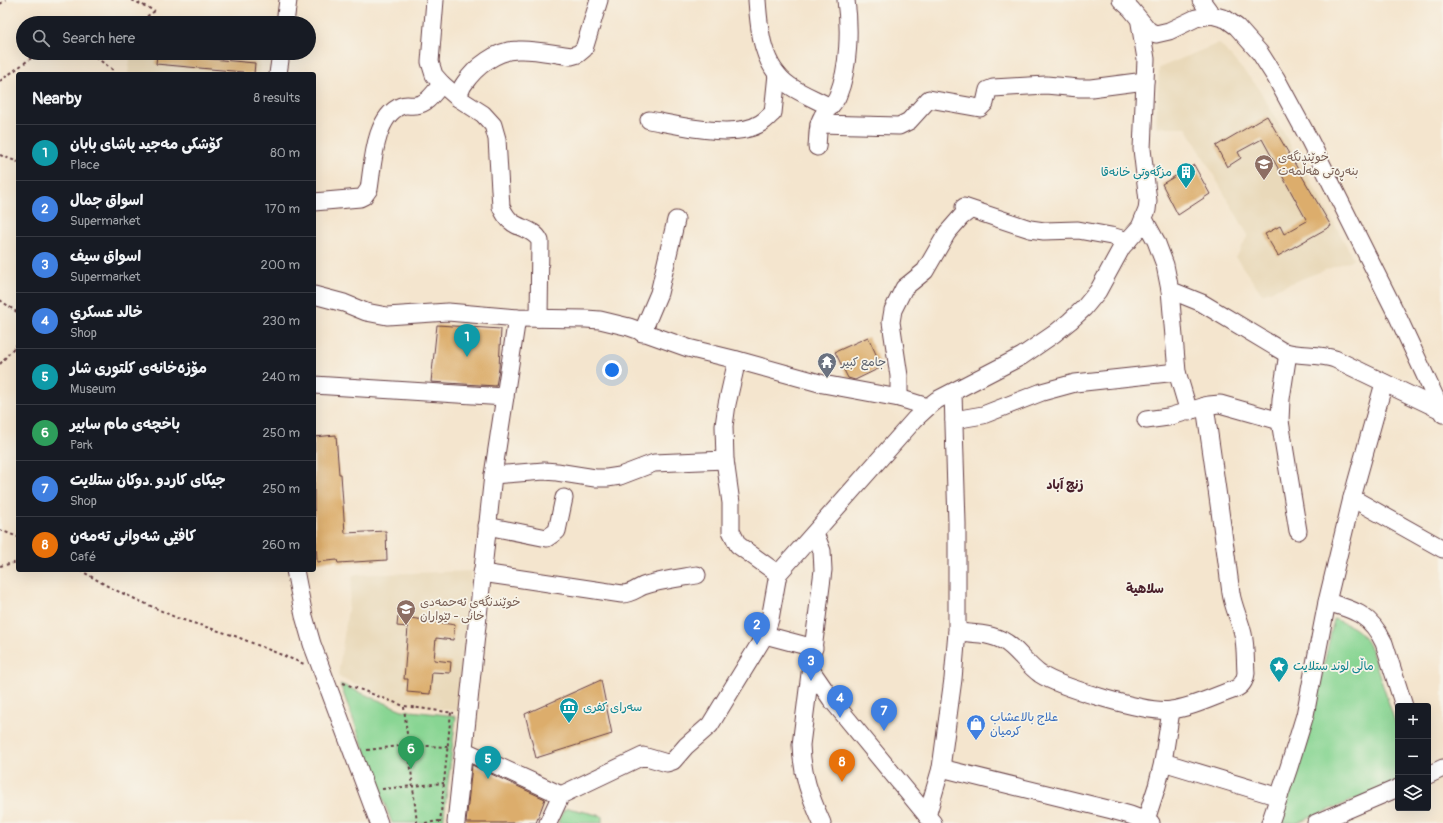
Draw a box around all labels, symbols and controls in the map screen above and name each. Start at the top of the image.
search box [16,16,316,60]
icon: search [30,27,52,49]
text: Search here [62,29,135,48]
text: Nearby [32,88,81,109]
text: 8 results [254,90,300,106]
text: کۆشکی مەجید پاشای بابان [70,135,223,154]
text: 1 [42,145,48,161]
text: 80 m [270,145,300,161]
place label: خوێندنگەی بنەڕەتی هەڵمەت [1278,150,1358,181]
school or university icon: خوێندنگەی بنەڕەتی هەڵمەت [1253,153,1275,181]
text: Place [70,157,99,173]
building icon: مزگەوتی خانەقا [1175,161,1197,189]
place label: مزگەوتی خانەقا [1101,165,1172,180]
text: اسواق جمال [70,191,143,210]
text: 2 [41,201,49,217]
text: 170 m [265,201,300,217]
text: Supermarket [70,213,141,229]
text: اسواق سيف [70,247,141,266]
text: 3 [41,257,49,273]
text: 200 m [261,257,300,273]
text: Supermarket [70,269,141,285]
text: خالد عسکري [70,303,143,322]
text: 4 [41,313,49,329]
text: 230 m [263,313,300,329]
pin: 1 [454,324,480,357]
text: Shop [70,325,97,341]
temple icon: جامع كبير [816,351,838,379]
place label: جامع كبير [840,355,886,371]
text: مۆزەخانەی کلتوری شار [70,359,207,378]
your location [602,360,622,380]
text: 5 [41,369,49,385]
text: 240 m [262,369,300,385]
text: Museum [70,381,116,397]
text: باخچەی مام سابیر [70,415,180,434]
text: 6 [41,425,49,441]
text: 250 m [262,425,300,441]
text: Park [70,437,93,453]
text: جیکای کاردو .دوکان ستلایت [70,471,226,490]
district label: زنج آباد [1047,477,1083,493]
text: 7 [42,481,48,497]
text: 250 m [262,481,300,497]
text: Shop [70,493,97,509]
text: کافێی شەوانی تەمەن [70,527,196,546]
text: 8 [42,537,48,553]
text: 260 m [262,537,300,553]
text: Café [70,549,96,565]
district label: سلاهية [1126,581,1164,597]
place label: خوێندنگەی ئەحمەدی خانی - ئێواران [420,595,520,624]
school or university icon: خوێندنگەی ئەحمەدی خانی - ئێواران [395,598,417,626]
pin: 2 [744,612,770,645]
pin: 3 [798,648,824,681]
place icon: ماڵی لوند ستلایت [1268,655,1290,683]
place label: ماڵی لوند ستلایت [1293,657,1374,674]
pin: 4 [827,685,853,718]
museum icon: سەرای کفری [558,696,580,724]
pin: 7 [871,698,897,731]
place label: سەرای کفری [583,700,642,715]
map controls [1395,703,1431,811]
button: + [1395,703,1431,739]
place label: علاج بالاعشاب كرميان [990,710,1058,739]
shop icon: علاج بالاعشاب كرميان [965,713,987,741]
pin: 6 [398,736,424,769]
button: − [1395,739,1431,775]
pin: 5 [475,746,501,779]
pin: 8 [829,749,855,782]
button: layers [1395,775,1431,811]

